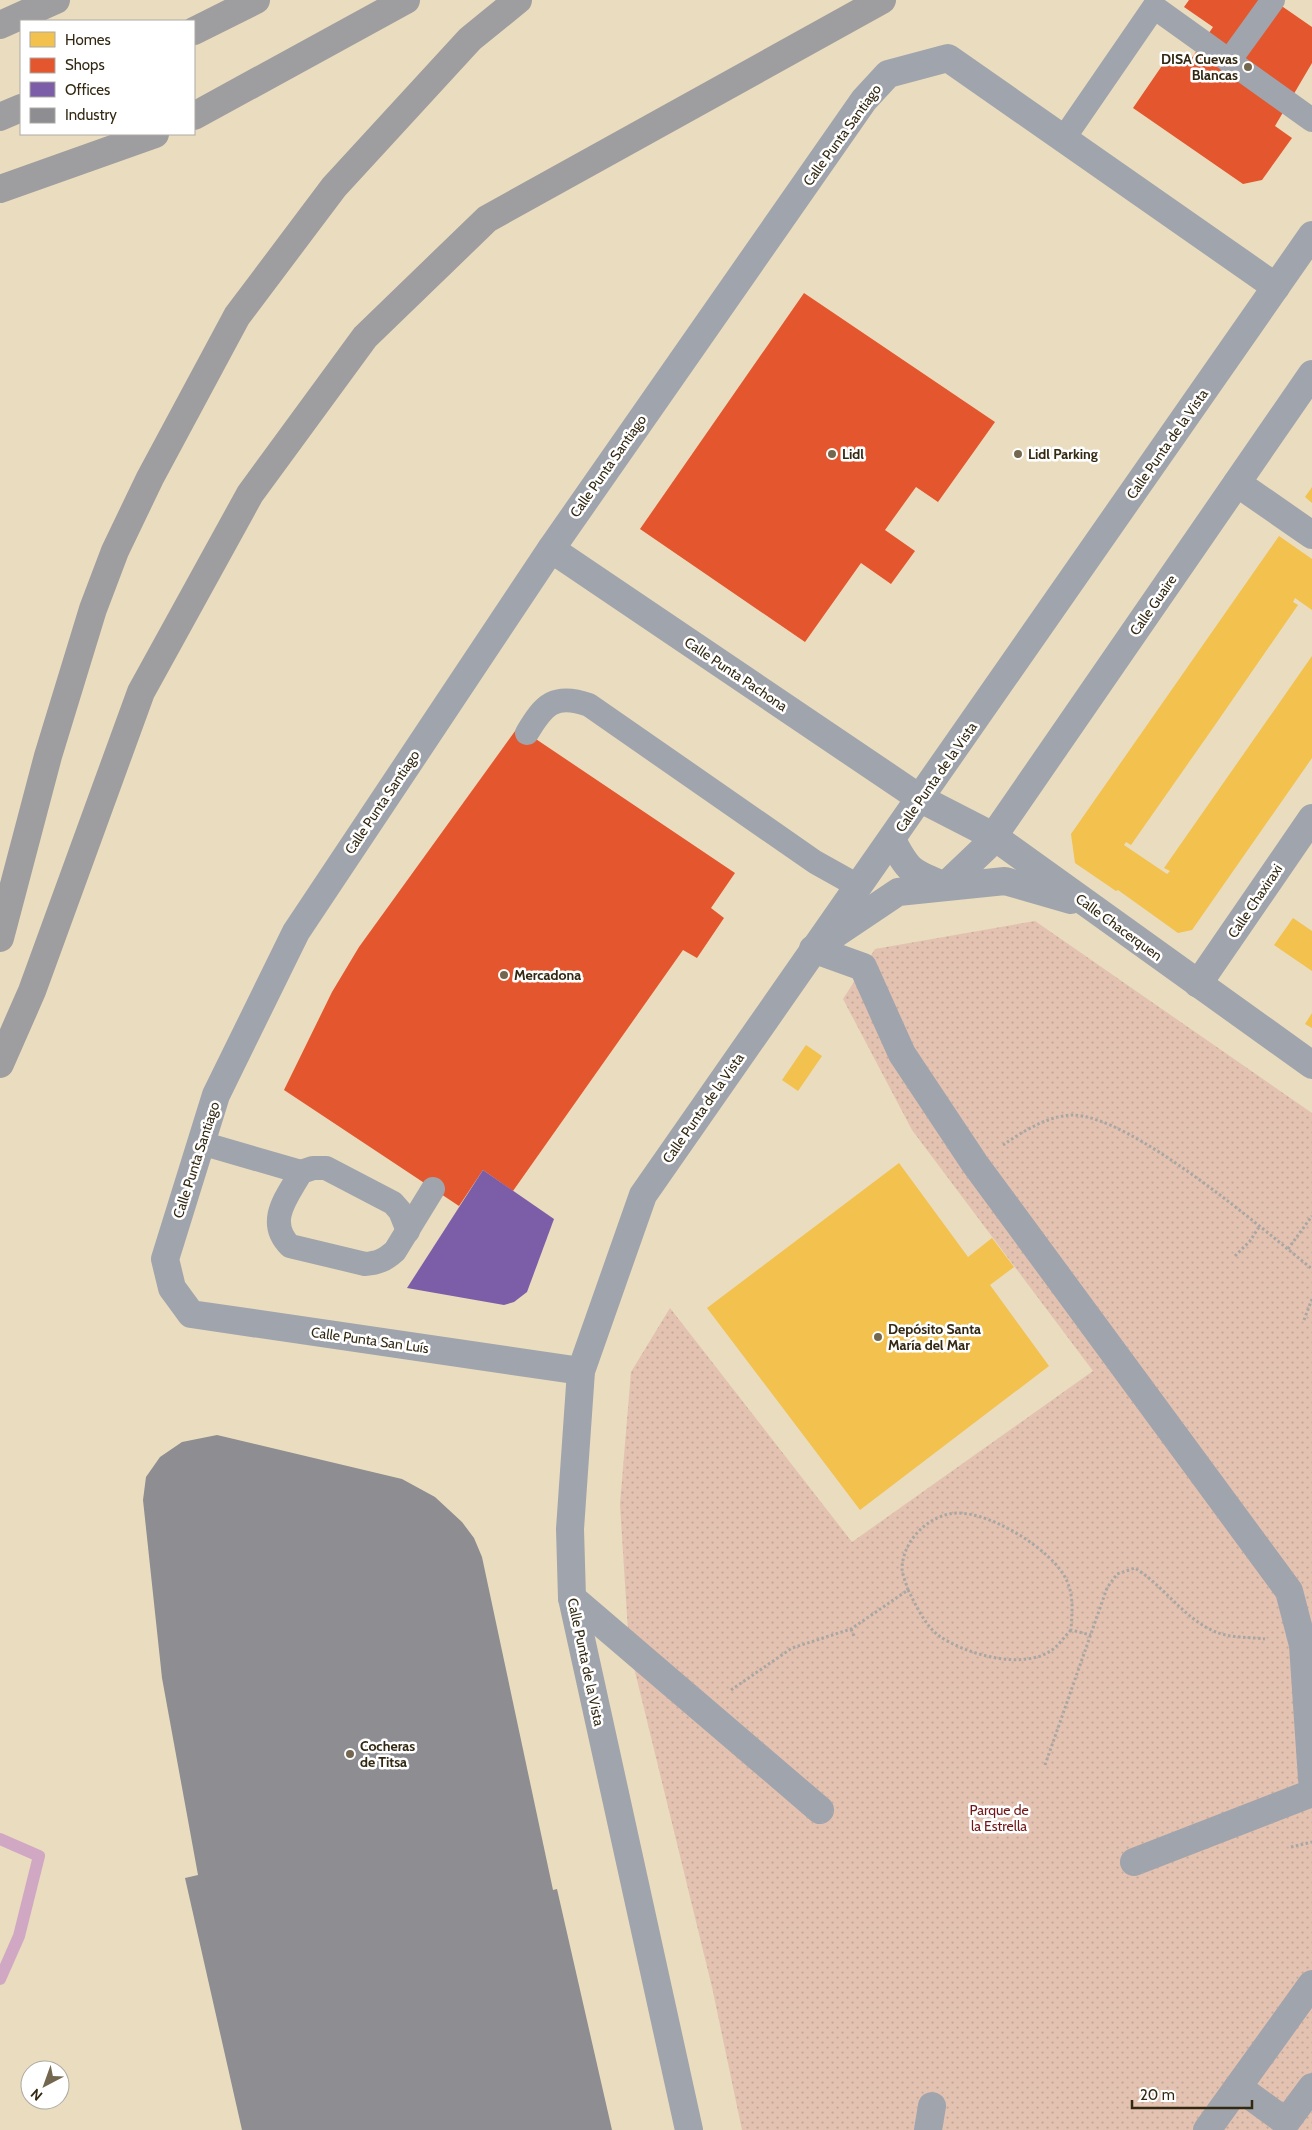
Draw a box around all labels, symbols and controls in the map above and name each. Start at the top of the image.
legend [20,20,195,135]
text: Homes [65,31,111,49]
place label: DISA Cuevas Blancas [1161,50,1238,84]
text: Shops [65,56,105,74]
marker: DISA Cuevas Blancas [1242,61,1254,73]
street label: Calle Punta Santiago [799,80,885,189]
text: Offices [65,81,110,99]
text: Industry [65,106,117,124]
street label: Calle Punta de la Vista [1122,385,1212,503]
street label: Calle Punta Santiago [566,411,650,521]
place label: Lidl [842,445,864,463]
place label: Lidl Parking [1028,445,1098,463]
marker: Lidl [826,448,838,460]
marker: Lidl Parking [1012,448,1024,460]
street label: Calle Guaire [1126,571,1180,639]
street label: Calle Punta Pachona [681,633,791,715]
street label: Calle Punta de la Vista [891,718,981,836]
street label: Calle Punta Santiago [341,746,424,857]
street label: Calle Chaxiraxi [1224,861,1286,941]
street label: Calle Chacerquen [1072,889,1166,965]
place label: Mercadona [514,966,581,984]
marker: Mercadona [498,969,510,981]
street label: Calle Punta de la Vista [658,1049,748,1167]
street label: Calle Punta Santiago [169,1099,223,1221]
place label: Depósito Santa María del Mar [888,1320,981,1354]
street label: Calle Punta San Luís [310,1323,430,1357]
marker: Depósito Santa María del Mar [872,1331,884,1343]
street label: Calle Punta de la Vista [564,1596,608,1728]
place label: Cocheras de Titsa [360,1737,415,1771]
marker: Cocheras de Titsa [344,1748,356,1760]
park label: Parque de la Estrella [969,1801,1029,1835]
north arrow [20,2060,70,2110]
scale bar [1132,2078,1252,2110]
text: N [27,2085,46,2105]
text: 20 m [1140,2086,1175,2104]

